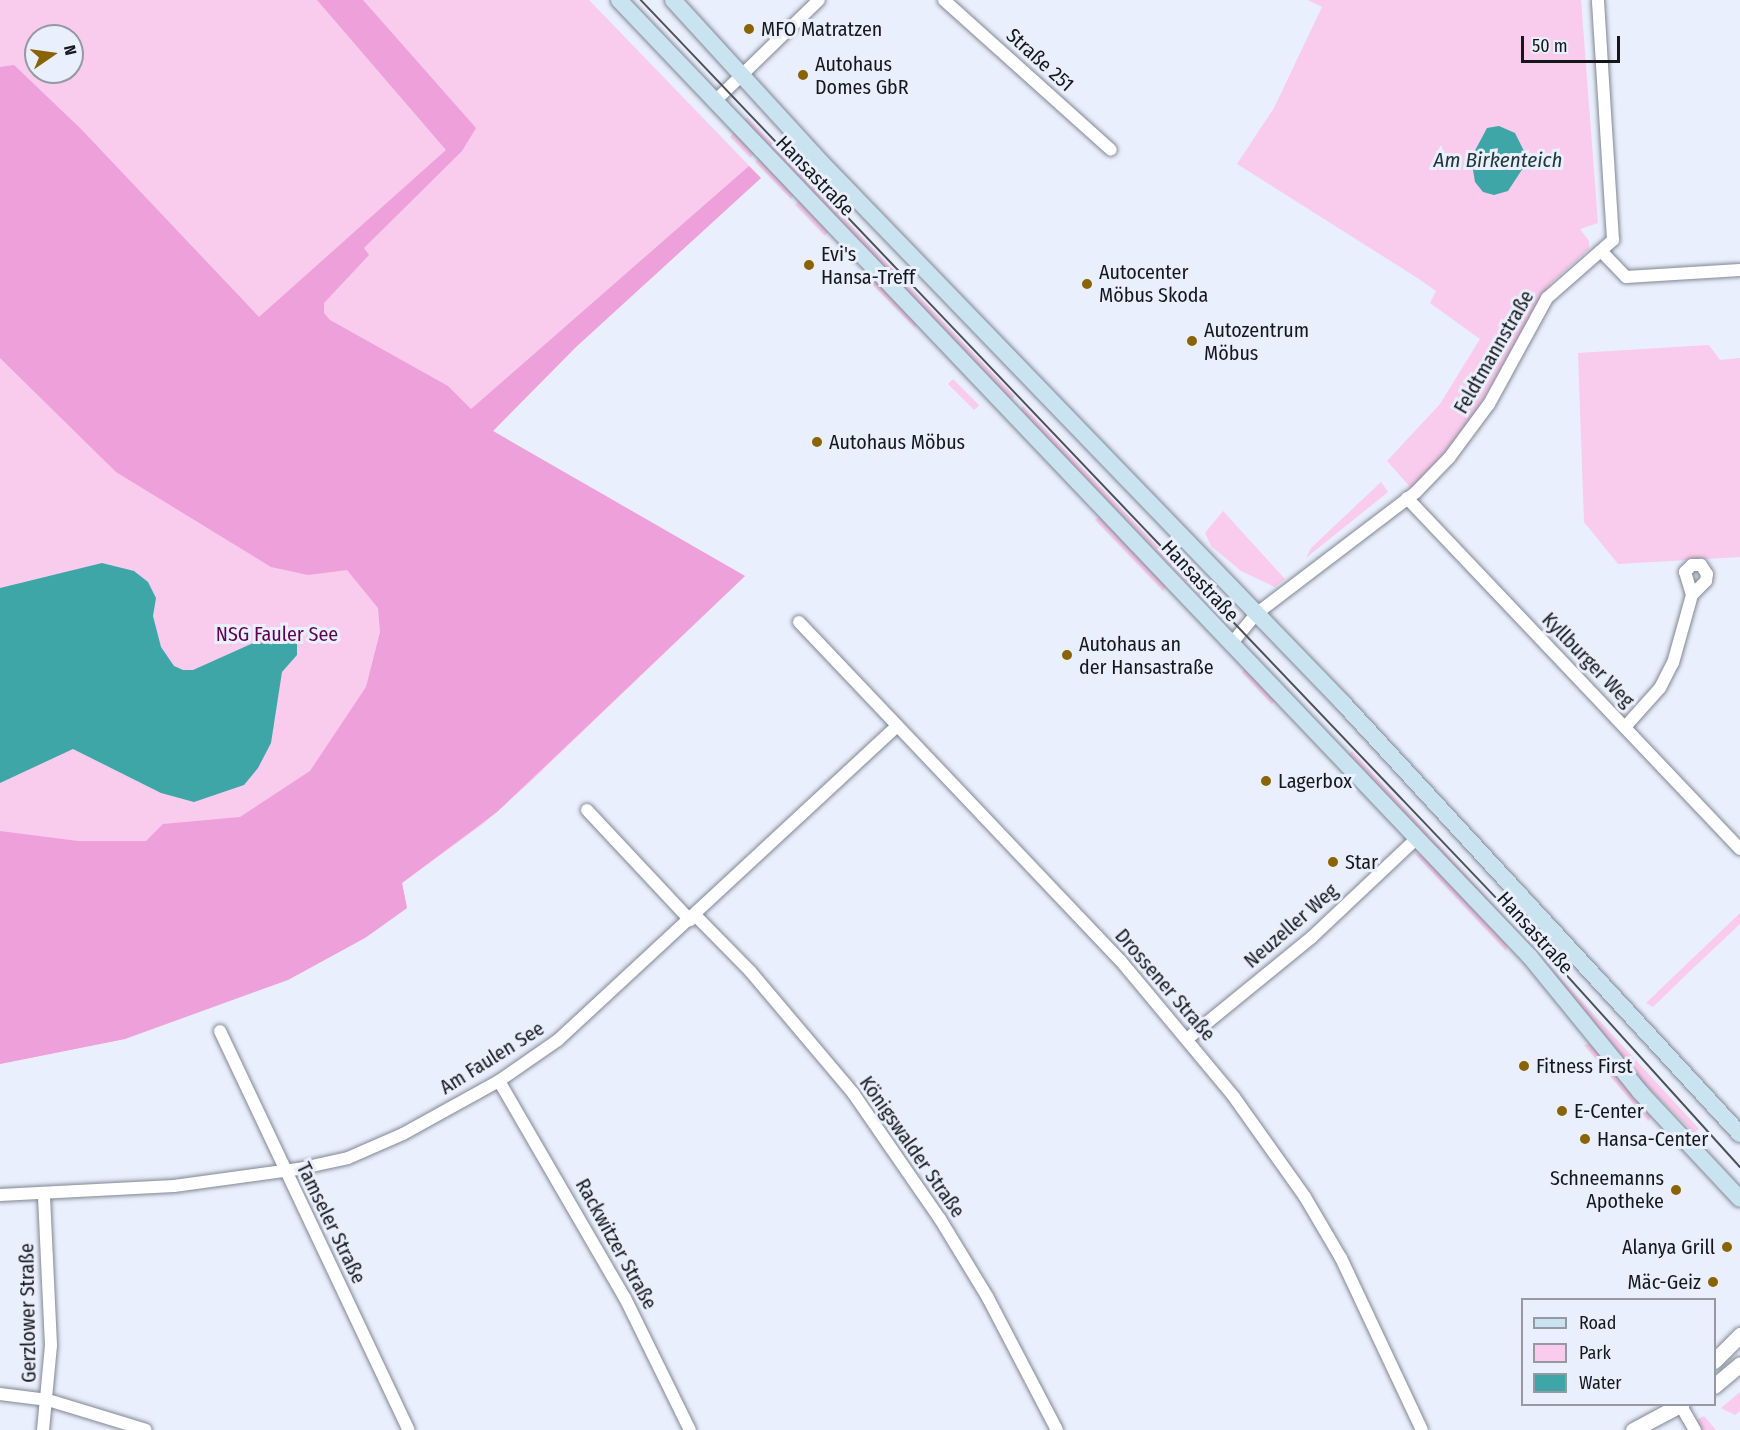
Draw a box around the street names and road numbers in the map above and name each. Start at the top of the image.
street label: Straße 251 [1001,23,1079,97]
street label: Hansastraße [771,131,859,221]
street label: Feldtmannstraße [1449,286,1539,418]
street label: Hansastraße [1156,535,1244,627]
street label: Kyllburger Weg [1537,608,1639,712]
street label: Neuzeller Weg [1239,879,1343,973]
street label: Hansastraße [1492,887,1578,979]
street label: Drossener Straße [1110,924,1220,1046]
street label: Am Faulen See [435,1016,549,1100]
street label: Königswalder Straße [854,1072,970,1222]
street label: Tamseler Straße [291,1159,371,1287]
street label: Rackwitzer Straße [570,1175,662,1313]
street label: Gerzlower Straße [15,1243,41,1383]

